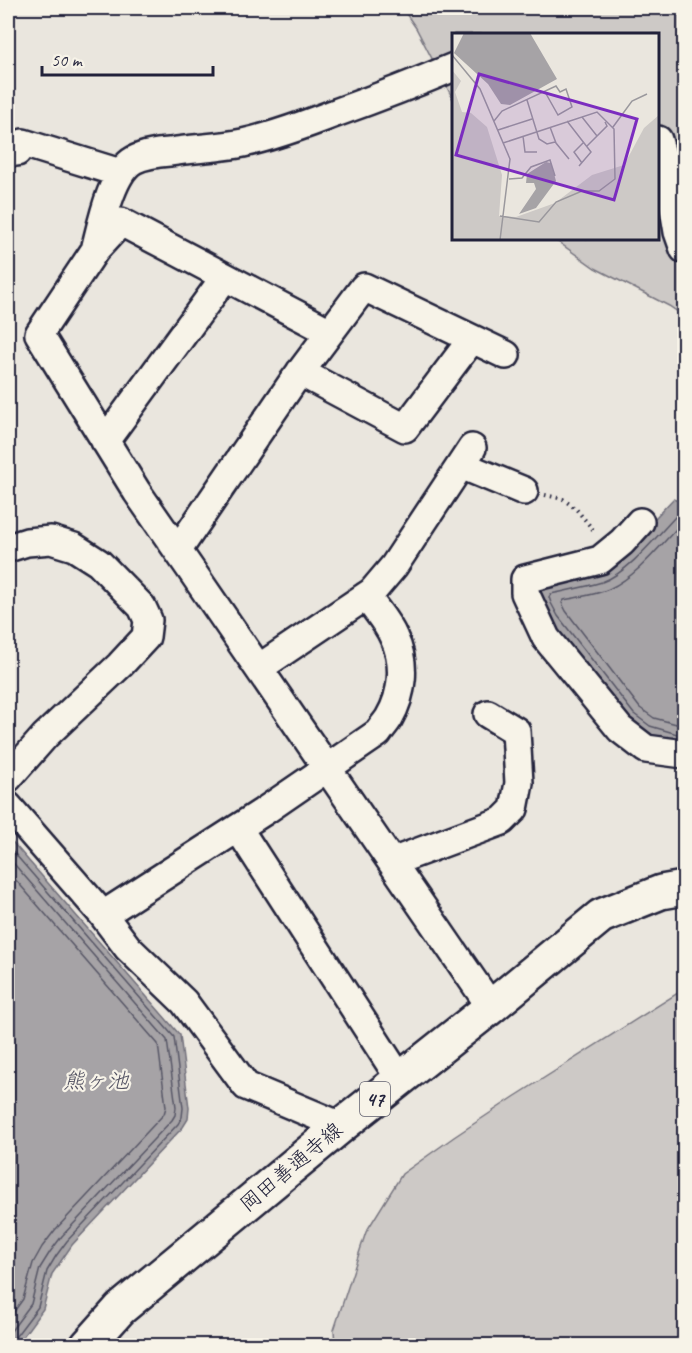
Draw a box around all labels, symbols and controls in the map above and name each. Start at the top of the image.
inset map [452,33,659,240]
scale bar [42,39,213,77]
text: 50 m [51,49,84,71]
water label: 熊ヶ池 [63,1067,130,1095]
road number: 47 [360,1082,390,1116]
street label: 岡田善通寺線 [234,1117,348,1217]

